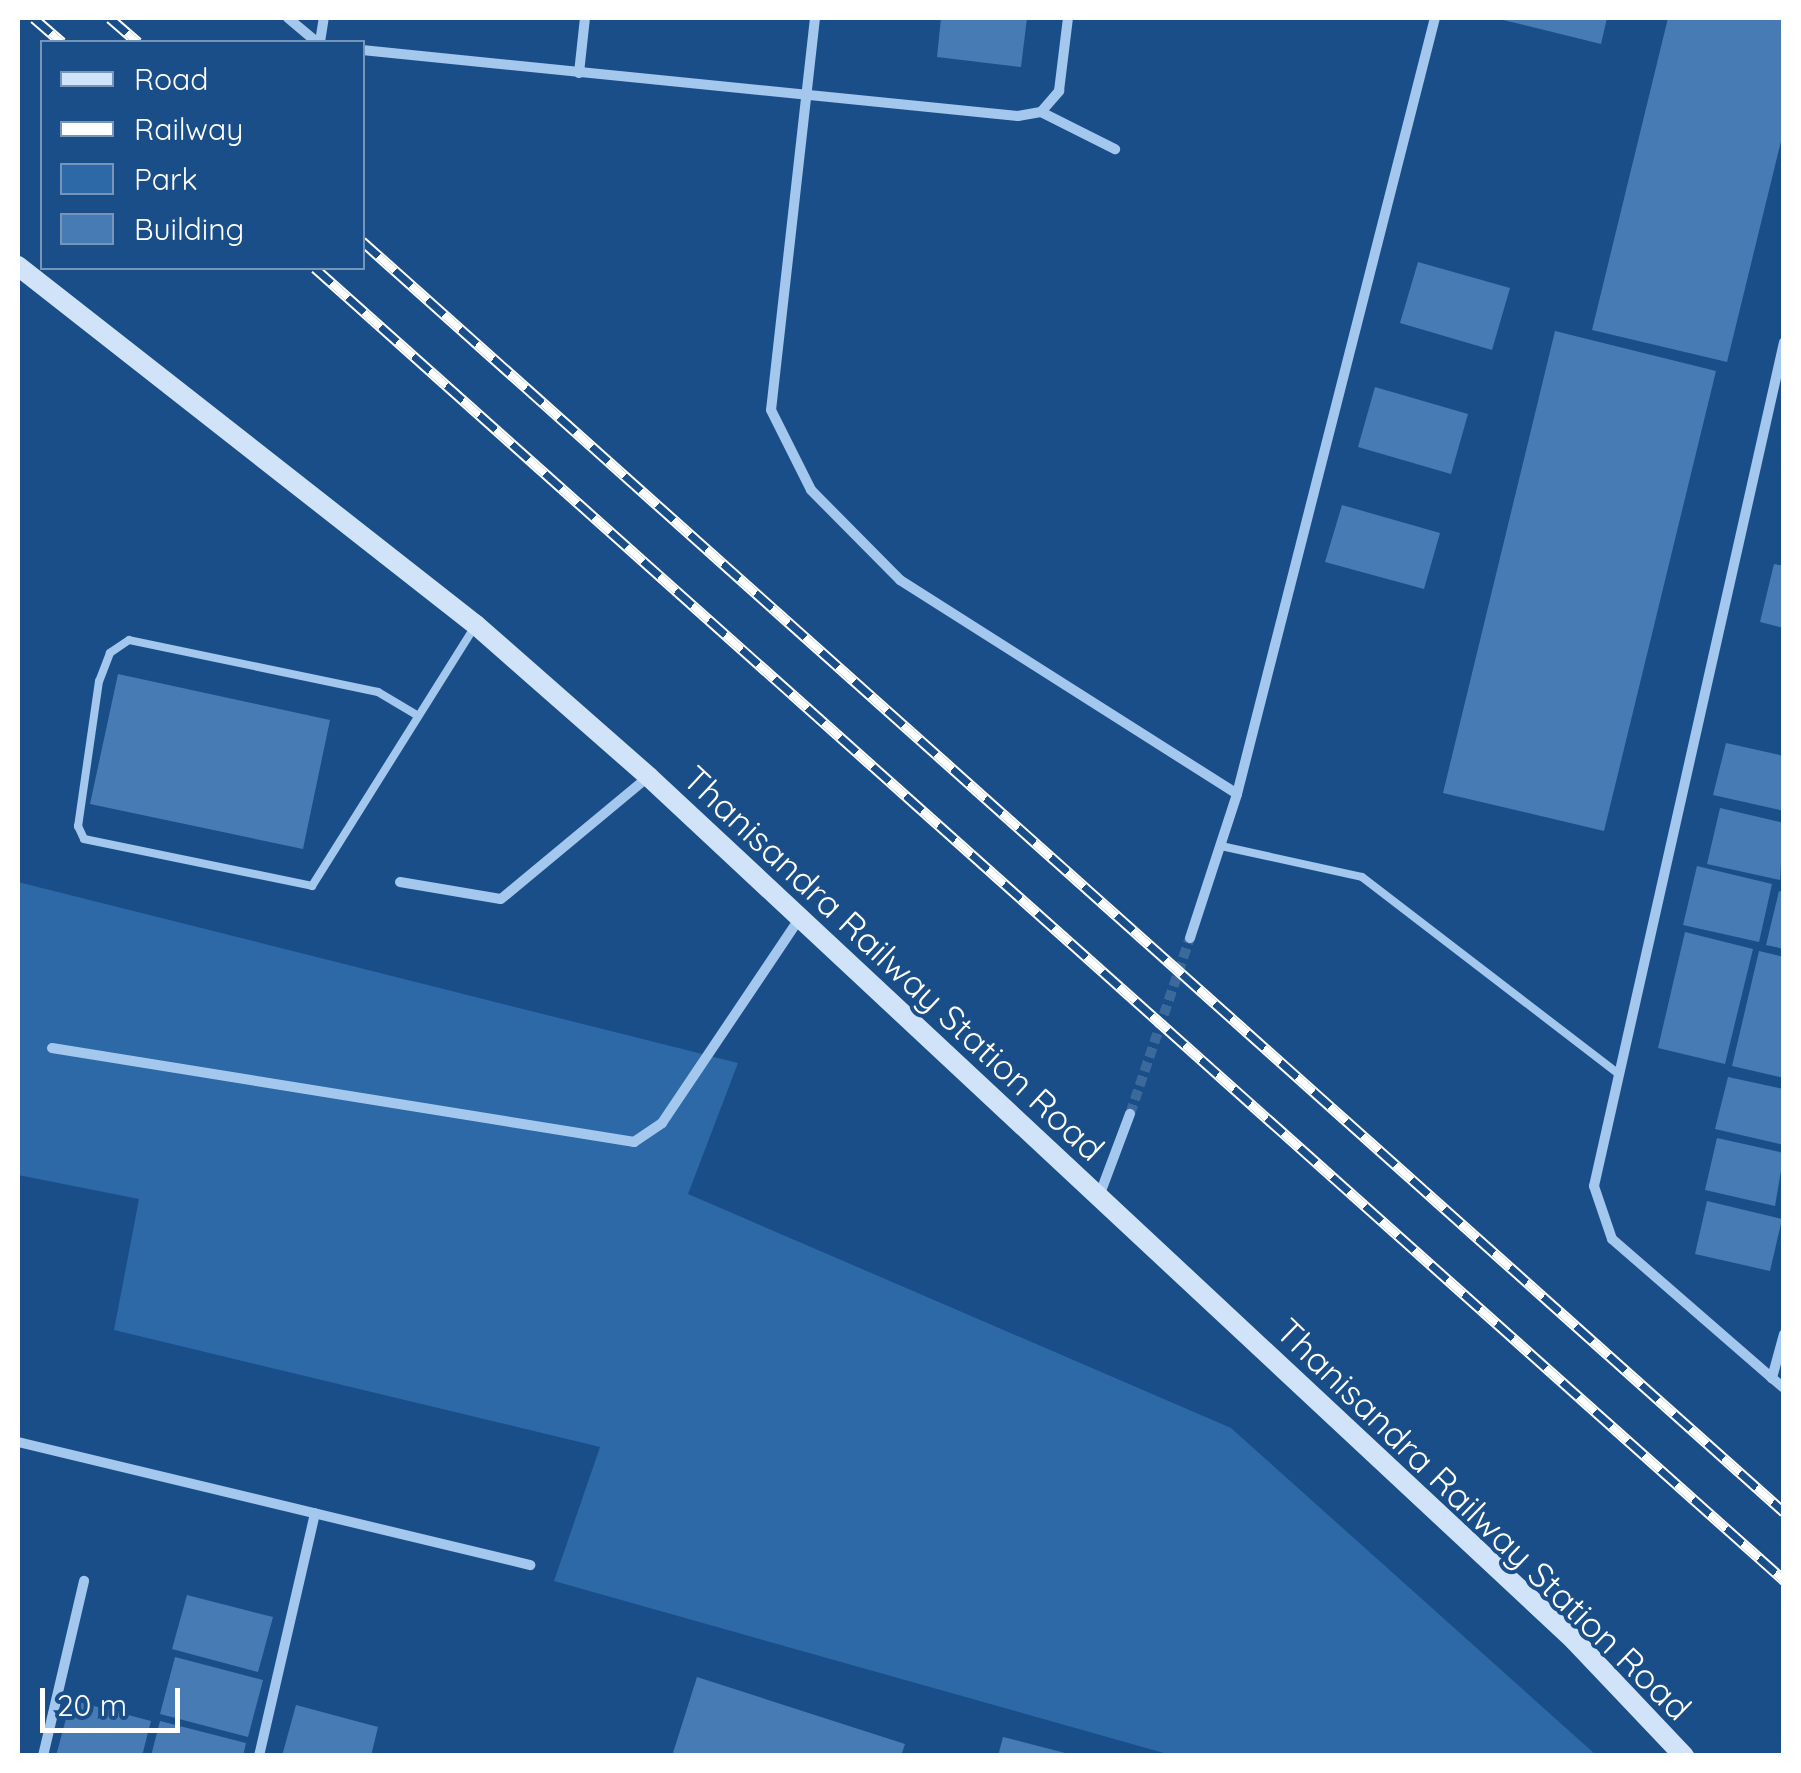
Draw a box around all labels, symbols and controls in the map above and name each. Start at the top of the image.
legend [40,40,365,270]
text: Road [134,60,208,98]
text: Railway [134,110,243,148]
text: Park [134,160,198,198]
text: Building [134,210,244,248]
street label: Thanisandra Railway Station Road [675,757,1113,1169]
street label: Thanisandra Railway Station Road [1268,1309,1700,1729]
scale bar [45,1668,185,1730]
text: 20 m [57,1686,127,1724]

